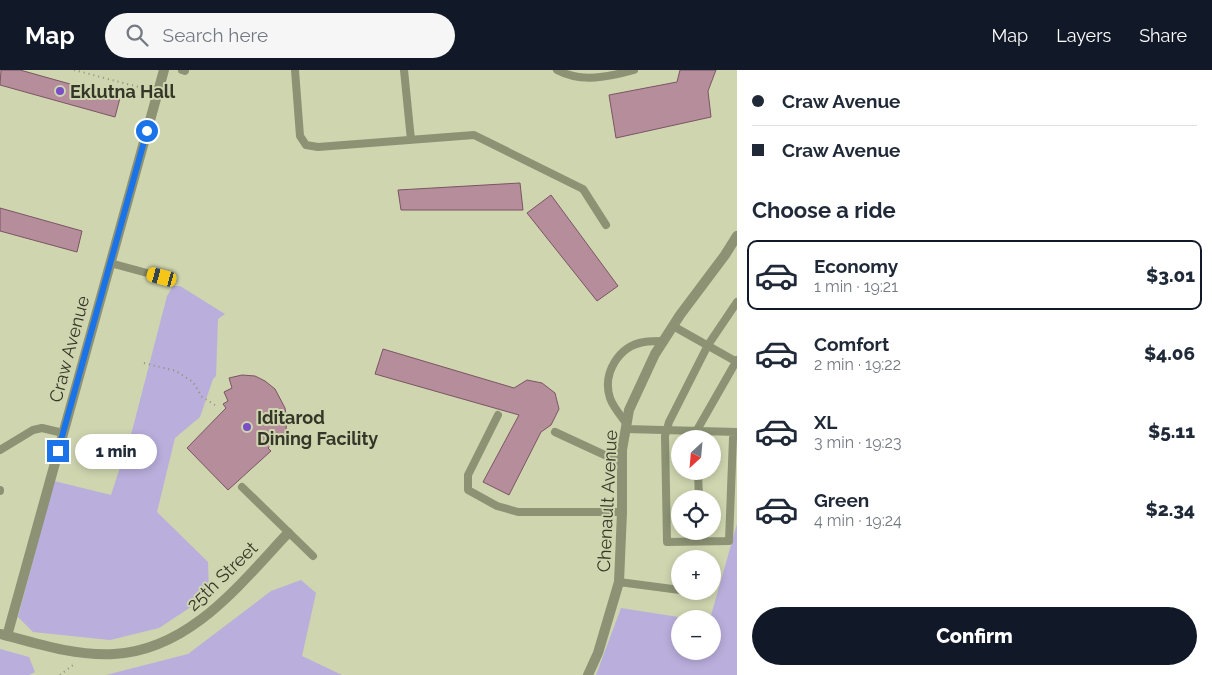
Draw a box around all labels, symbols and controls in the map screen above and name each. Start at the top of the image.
search box [105,13,455,58]
text: Map [25,21,75,50]
icon: search [123,21,151,49]
text: Search here [163,24,268,46]
text: Map [992,25,1028,46]
text: Layers [1056,25,1111,46]
text: Share [1139,25,1187,46]
place label: Eklutna Hall [70,81,175,102]
marker: Eklutna Hall [54,85,66,97]
text: Craw Avenue [782,90,901,112]
route start [136,120,158,142]
text: Craw Avenue [782,139,901,161]
text: Choose a ride [752,197,896,223]
icon: car [754,253,799,298]
text: Economy [814,255,898,277]
text: $3.01 [1146,264,1195,286]
car [145,266,178,288]
text: 1 min · 19:21 [814,277,898,296]
street label: Craw Avenue [45,293,93,405]
icon: car [754,331,799,376]
text: Comfort [814,333,889,355]
text: $4.06 [1144,342,1195,364]
text: 2 min · 19:22 [814,355,901,374]
place label: Iditarod Dining Facility [257,407,378,449]
icon: car [754,409,799,454]
text: XL [814,411,837,433]
text: $5.11 [1148,420,1195,442]
marker: Iditarod Dining Facility [241,421,253,433]
street label: Chenault Avenue [593,429,621,573]
north arrow [671,430,721,480]
map controls [671,430,721,660]
text: 3 min · 19:23 [814,433,901,452]
callout: 1 min [76,434,158,468]
route end [47,440,69,462]
text: 1 min [95,442,137,461]
icon: car [754,487,799,532]
text: Green [814,489,869,511]
button: locate [671,490,721,540]
text: $2.34 [1145,498,1195,520]
text: 4 min · 19:24 [814,511,902,530]
street label: 25th Street [182,537,262,615]
button: + [671,550,721,600]
button: Confirm [752,607,1197,665]
button: − [671,610,721,660]

